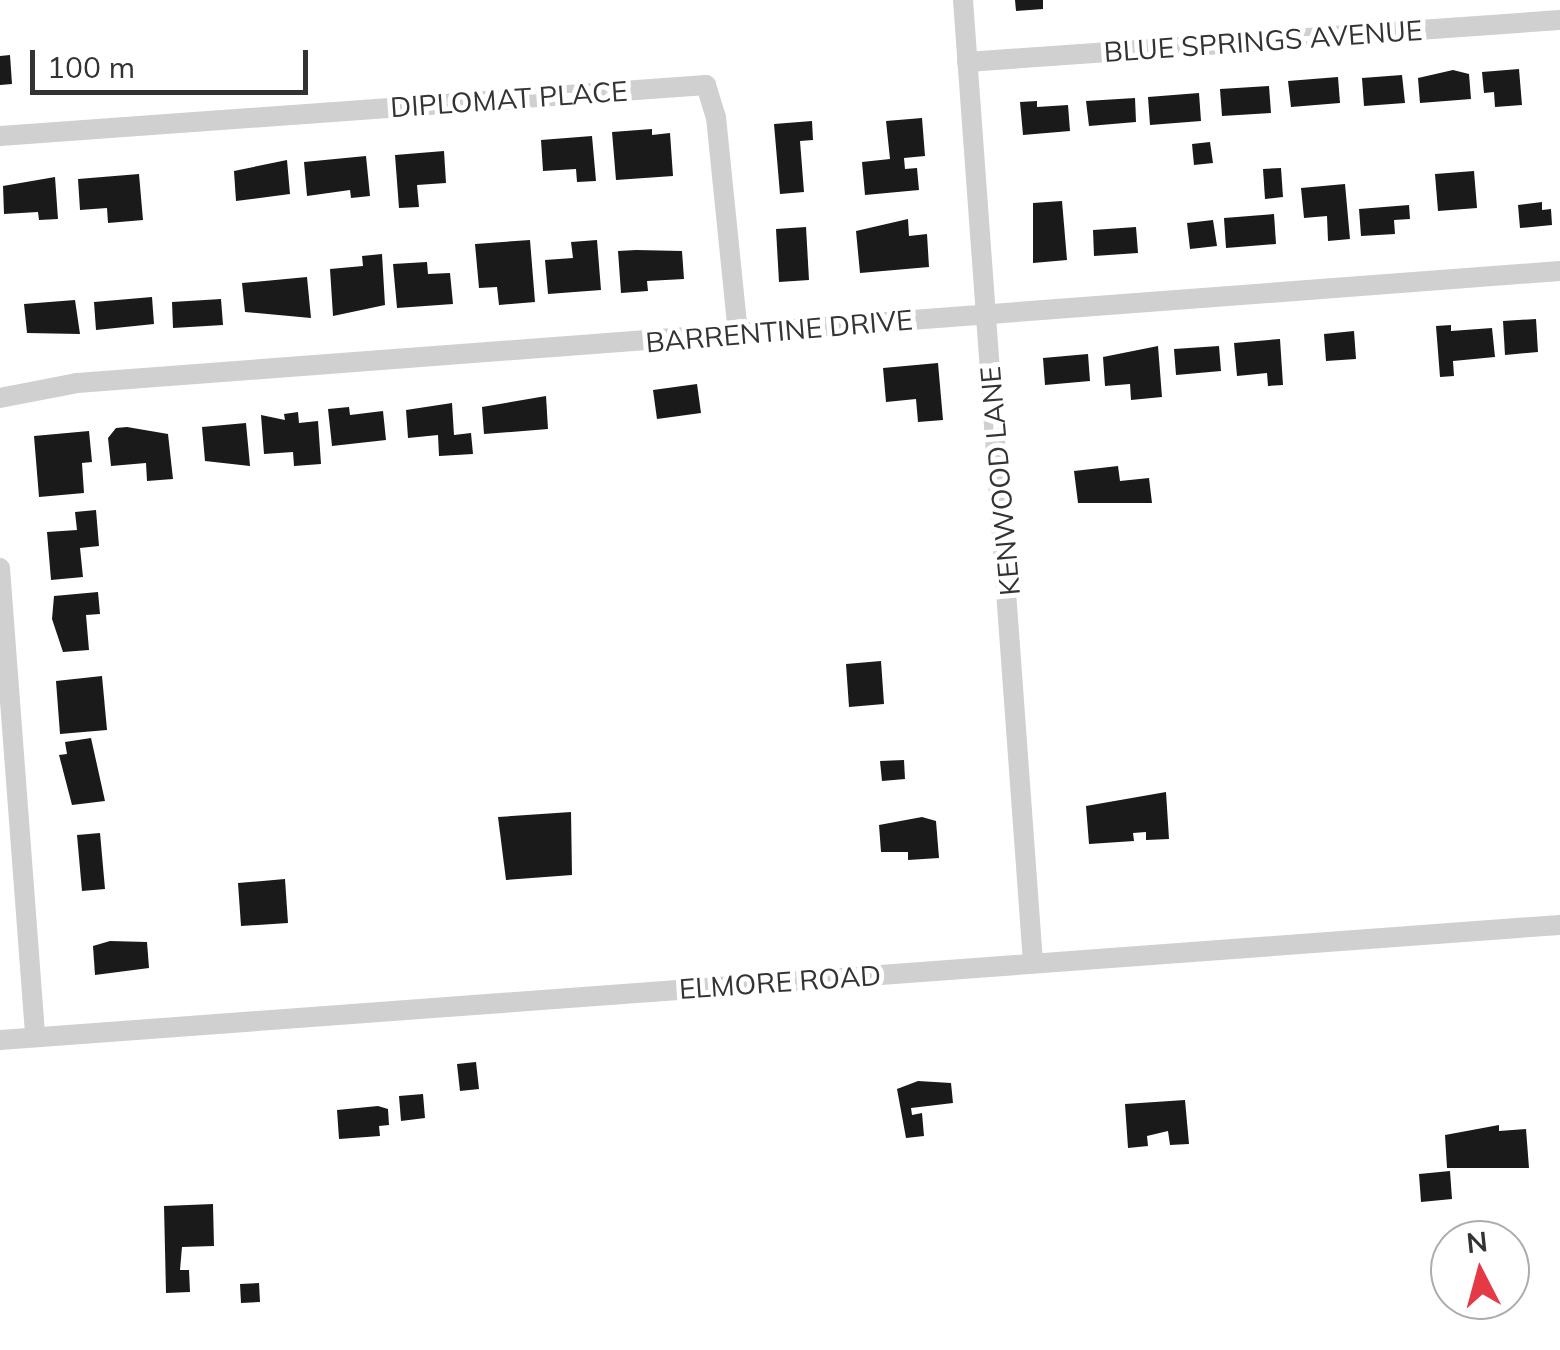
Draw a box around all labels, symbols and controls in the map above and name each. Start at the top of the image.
street label: BLUE SPRINGS AVENUE [1103,13,1423,69]
scale bar [35,30,312,92]
text: 100 m [47,48,135,86]
street label: DIPLOMAT PLACE [389,74,629,124]
street label: BARRENTINE DRIVE [644,303,914,359]
street label: KENWOOD LANE [973,365,1027,597]
street label: ELMORE ROAD [678,958,882,1006]
north arrow [1430,1220,1530,1320]
text: N [1465,1223,1489,1260]

